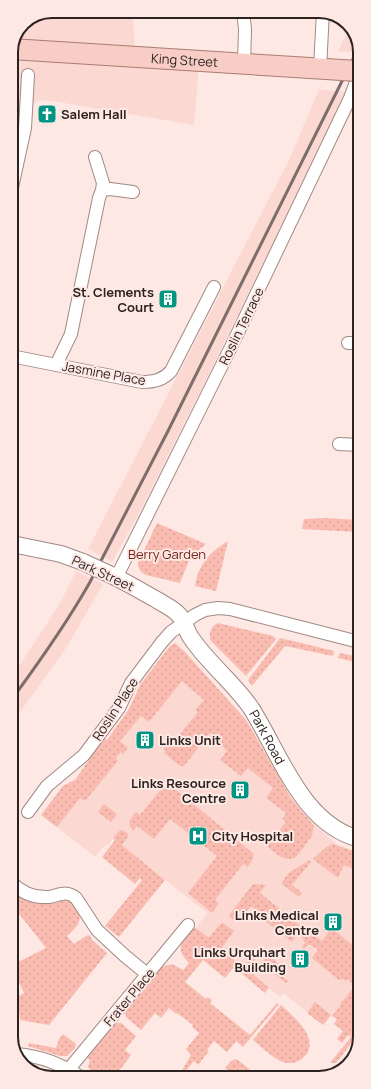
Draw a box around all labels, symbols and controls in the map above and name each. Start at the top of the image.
street label: King Street [151,49,219,71]
church icon: Salem Hall [36,103,58,125]
place label: Salem Hall [61,105,127,123]
place label: St. Clements Court [72,283,154,316]
street label: Roslin Terrace [214,284,268,368]
building icon: St. Clements Court [157,288,179,310]
street label: Jasmine Place [61,357,148,389]
park label: Berry Garden [128,545,206,563]
street label: Park Street [69,551,137,595]
street label: Roslin Place [88,674,142,744]
street label: Park Road [245,706,289,767]
building icon: Links Unit [134,729,156,751]
place label: Links Unit [159,731,221,749]
place label: Links Resource Centre [131,774,226,807]
building icon: Links Resource Centre [229,779,251,801]
hospital icon: City Hospital [187,825,209,847]
place label: City Hospital [212,827,293,845]
place label: Links Medical Centre [235,906,319,939]
building icon: Links Medical Centre [322,911,344,933]
place label: Links Urquhart Building [194,943,286,976]
building icon: Links Urquhart Building [289,948,311,970]
street label: Frater Place [99,964,159,1030]

